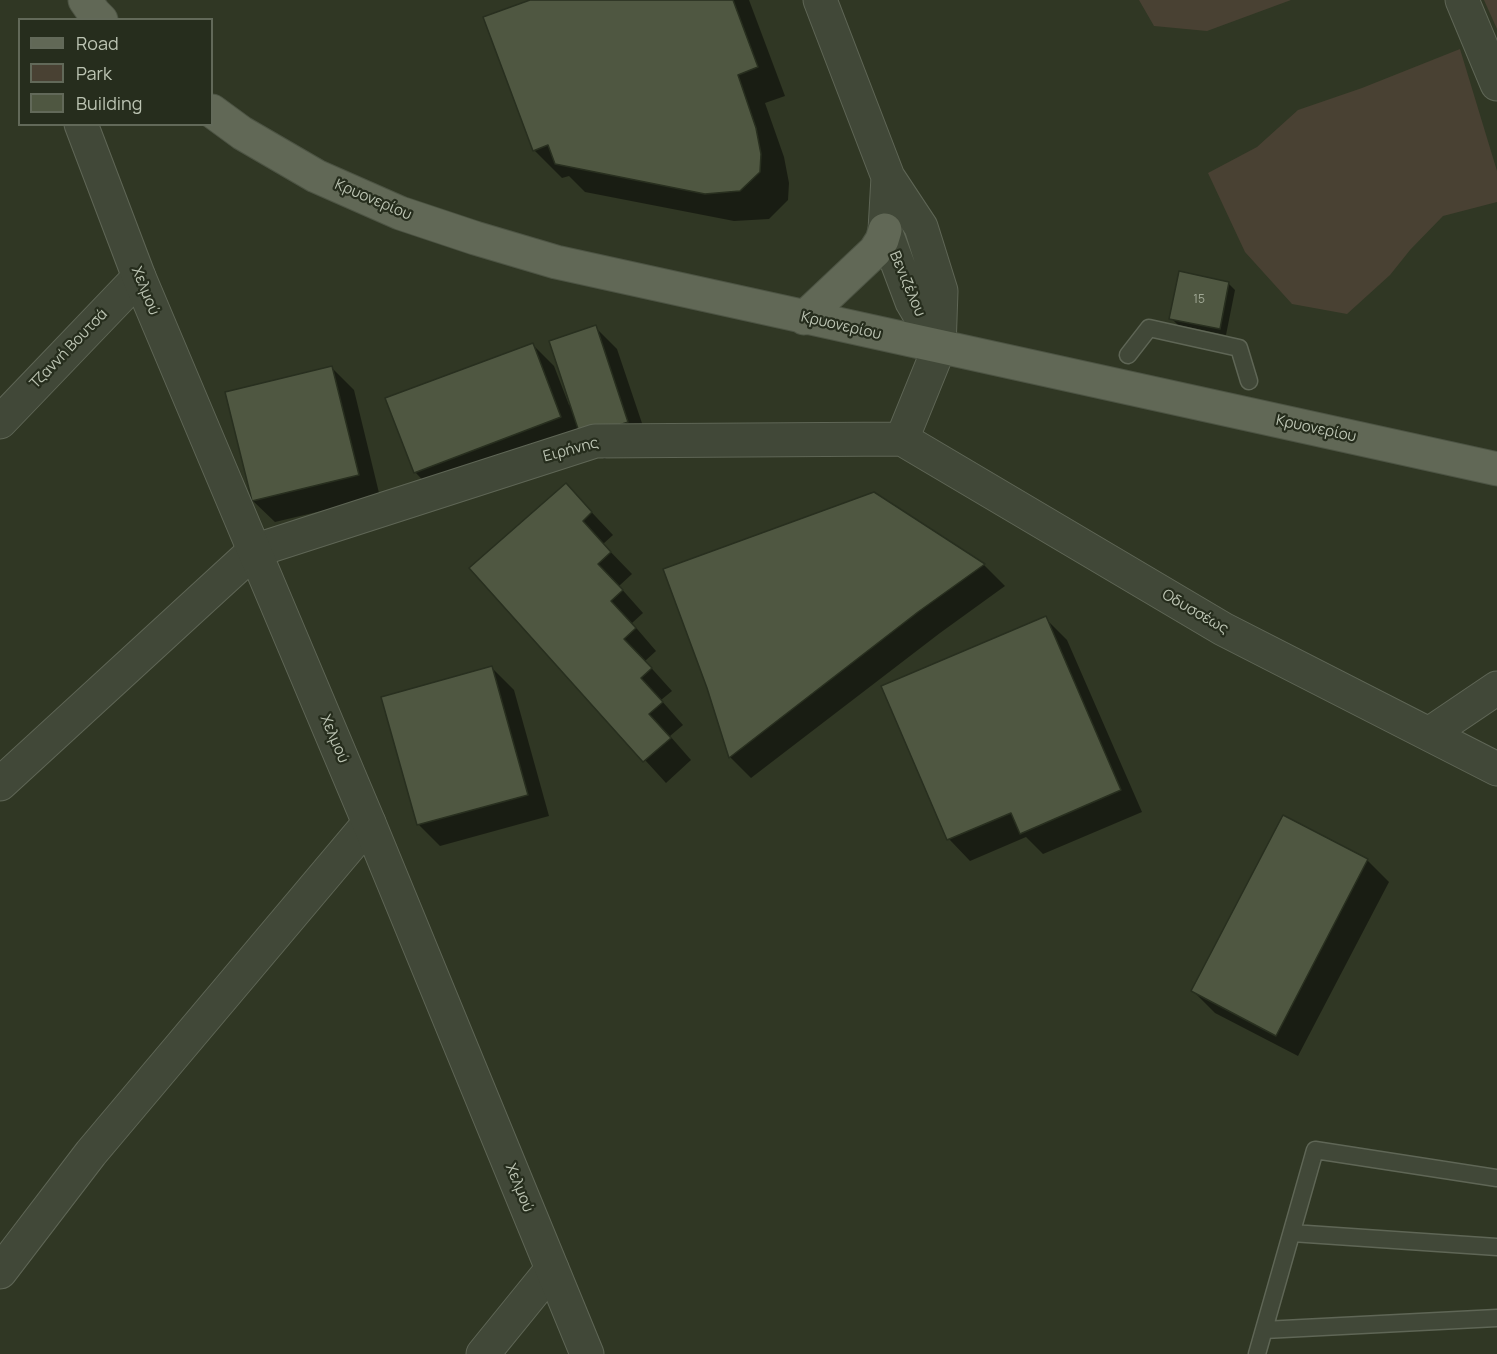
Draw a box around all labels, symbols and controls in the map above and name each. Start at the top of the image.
legend [18,18,213,126]
text: Road [76,31,119,55]
text: Park [76,61,112,85]
text: Building [76,91,142,115]
street label: Κρυονερίου [332,176,414,224]
street label: Βενιζέλου [885,249,929,319]
street label: Χελμού [127,264,163,318]
house number: 15 [1193,293,1205,307]
street label: Τζαννή Βουτσά [26,305,112,393]
street label: Κρυονερίου [799,308,883,344]
street label: Κρυονερίου [1274,412,1358,446]
street label: Ειρήνης [541,434,601,466]
street label: Οδυσσέως [1159,586,1231,638]
street label: Χελμού [316,712,352,766]
street label: Χελμού [501,1161,537,1215]

